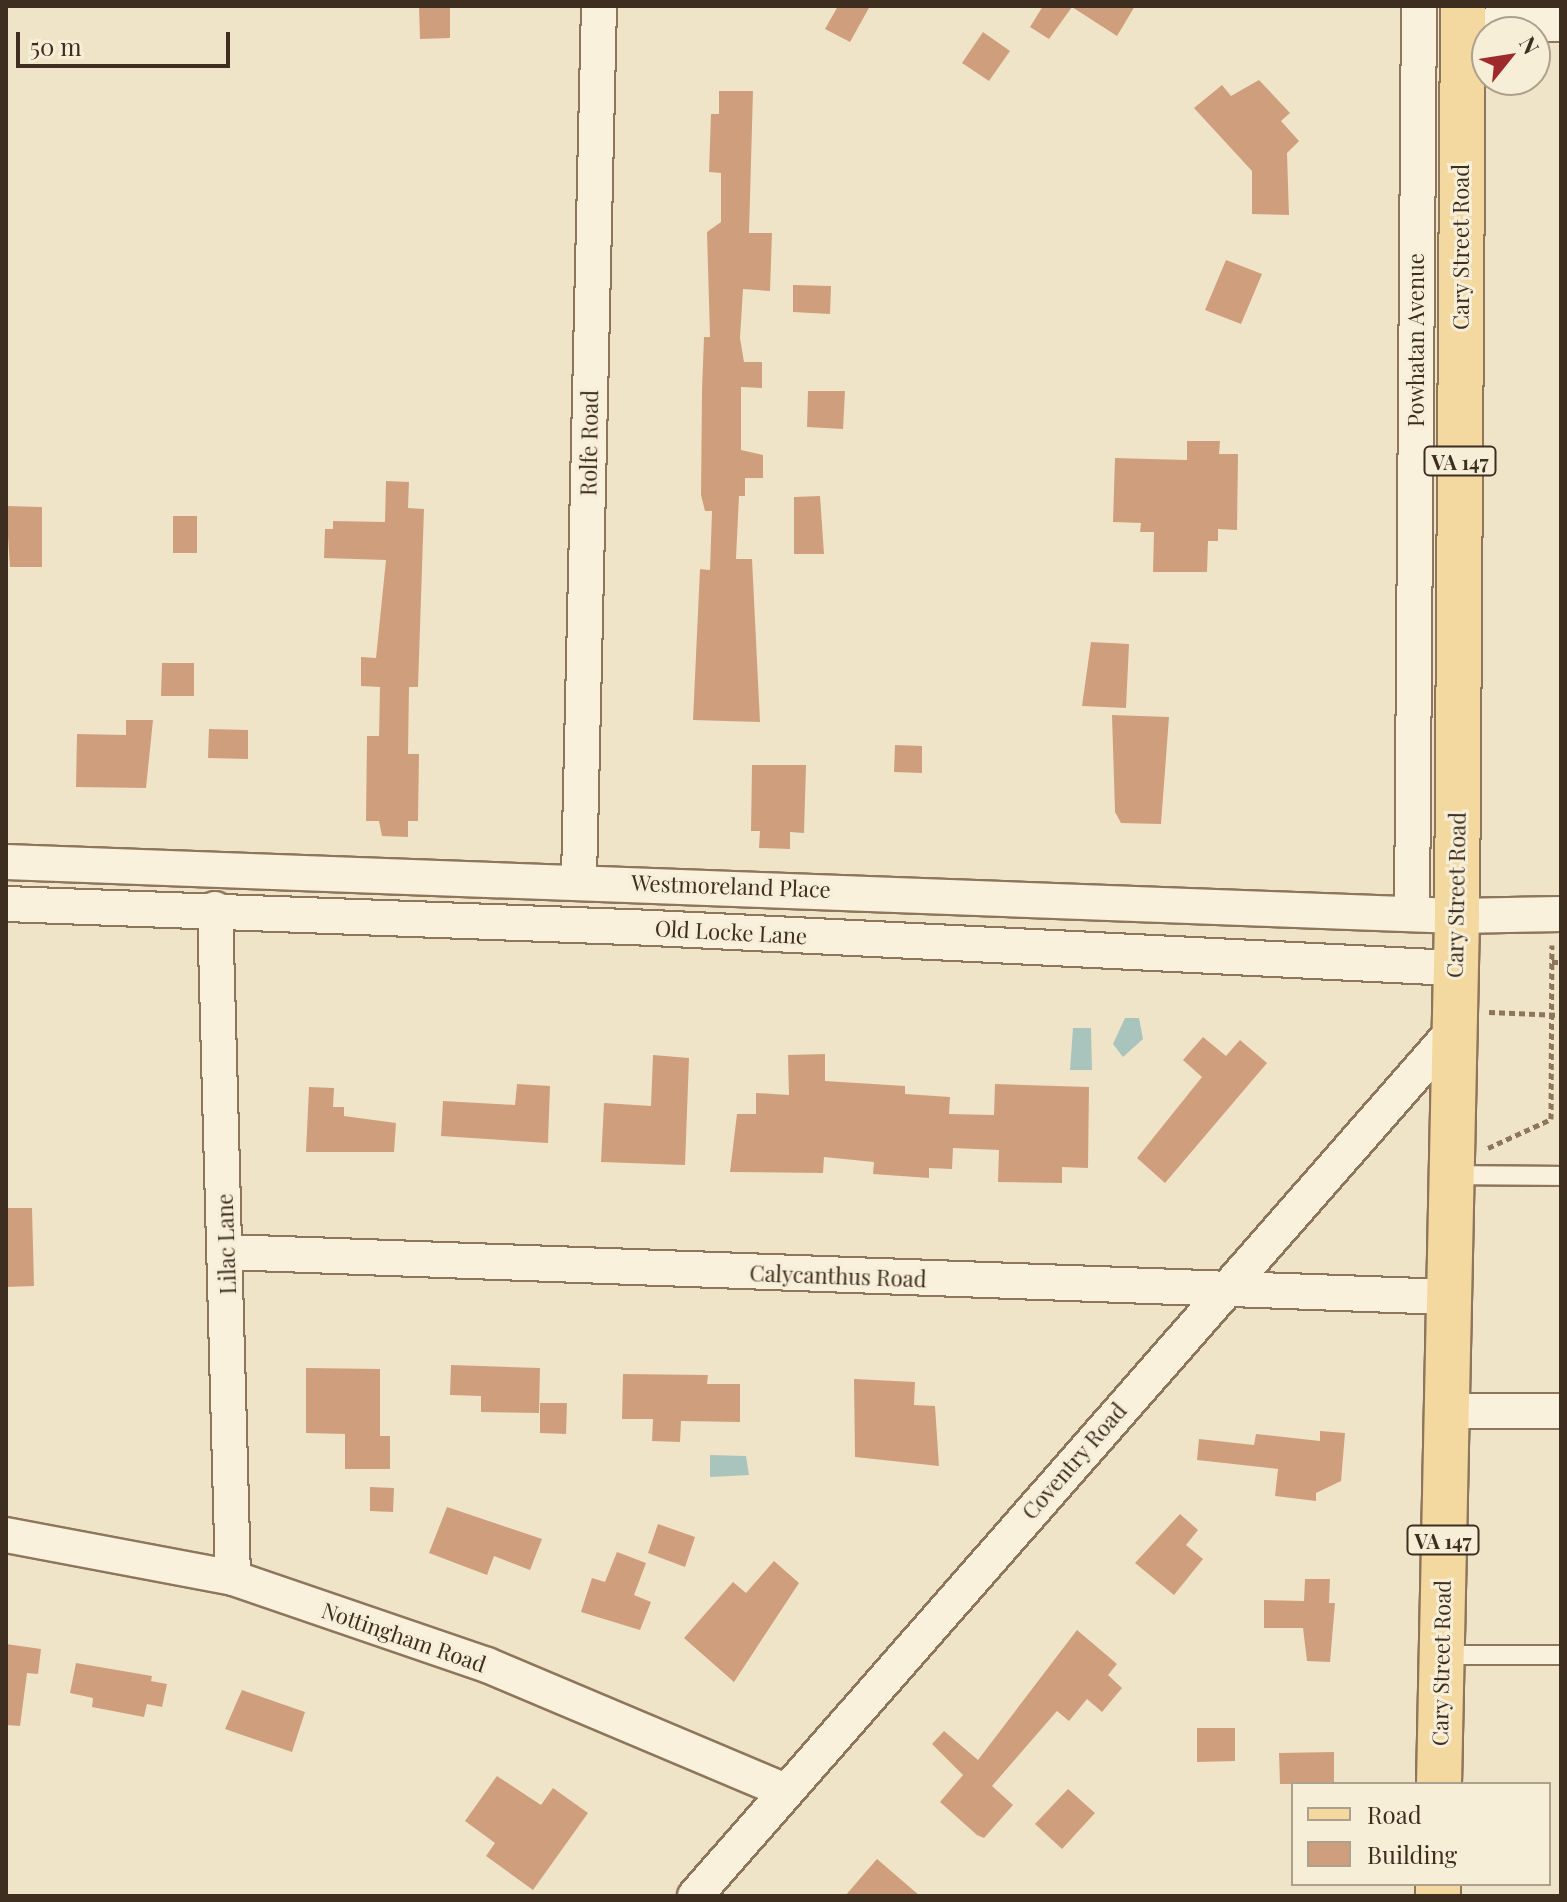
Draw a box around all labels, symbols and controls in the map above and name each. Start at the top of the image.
scale bar [20,16,234,66]
north arrow [1471,16,1551,96]
text: 50 m [30,30,82,62]
text: N [1513,31,1547,59]
street label: Cary Street Road [1448,163,1474,331]
street label: Powhatan Avenue [1403,253,1429,427]
street label: Rolfe Road [575,390,603,496]
road number: VA 147 [1422,445,1498,477]
street label: Cary Street Road [1441,811,1471,979]
street label: Westmoreland Place [631,869,831,903]
street label: Old Locke Lane [654,915,808,949]
street label: Lilac Lane [211,1193,241,1295]
street label: Calycanthus Road [749,1260,927,1292]
street label: Coventry Road [1016,1397,1132,1525]
road number: VA 147 [1405,1524,1481,1556]
street label: Cary Street Road [1426,1579,1456,1747]
street label: Nottingham Road [318,1597,490,1677]
legend [1291,1782,1551,1886]
text: Road [1367,1798,1422,1830]
text: Building [1367,1838,1457,1870]

